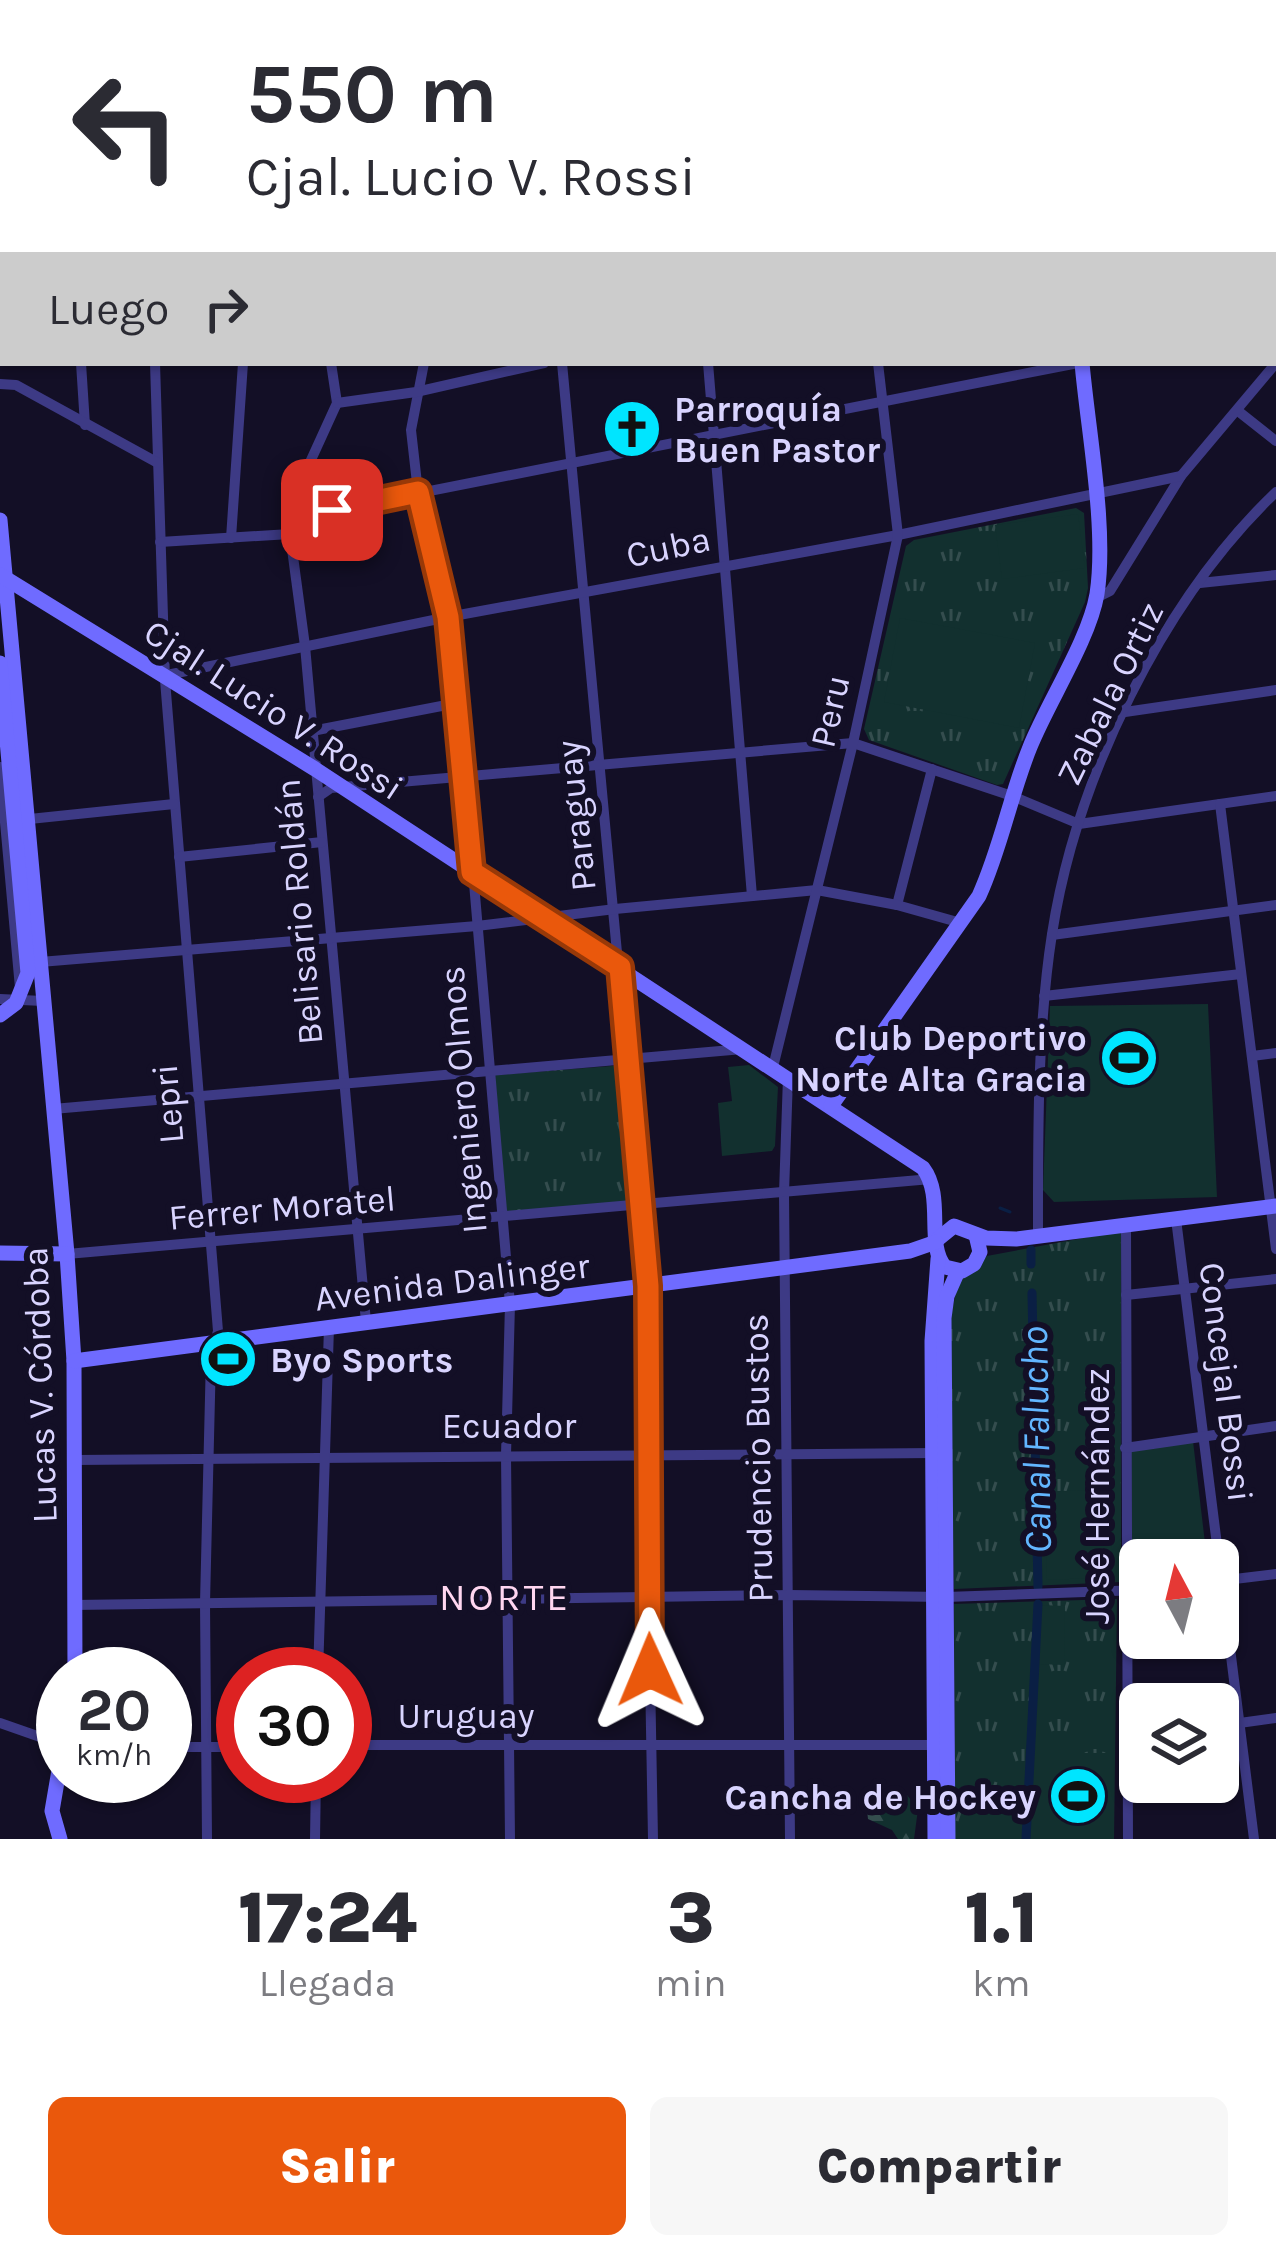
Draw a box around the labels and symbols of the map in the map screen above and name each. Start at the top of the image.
place label: Parroquía Buen Pastor [674,388,880,471]
church icon: Parroquía Buen Pastor [601,398,663,460]
pin [281,459,383,561]
street label: Cuba [622,518,714,576]
street label: Zabala Ortiz [1048,595,1172,792]
street label: Cjal. Lucio V. Rossi [136,611,411,809]
street label: Peru [801,671,859,752]
street label: Paraguay [547,738,605,893]
street label: Belisario Roldán [266,777,332,1047]
street label: Ingeniero Olmos [430,964,496,1235]
place label: Club Deportivo Norte Alta Gracia [795,1017,1087,1100]
sports icon: Club Deportivo Norte Alta Gracia [1098,1027,1160,1089]
street label: Lepri [144,1062,192,1146]
street label: Ferrer Moratel [167,1177,397,1239]
street label: Avenida Dalinger [312,1244,593,1320]
street label: Lucas V. Córdoba [14,1246,66,1524]
street label: Concejal Bossi [1190,1260,1262,1504]
street label: Prudencio Bustos [734,1313,782,1603]
water label: Canal Falucho [1011,1326,1061,1554]
sports icon: Byo Sports [197,1328,259,1390]
place label: Byo Sports [270,1339,454,1382]
street label: José Hernández [1076,1368,1118,1624]
street label: Ecuador [442,1405,577,1447]
north arrow [1119,1539,1239,1659]
district label: NORTE [439,1574,571,1620]
position arrow [587,1607,713,1733]
speed limit sign: 30 [216,1647,372,1803]
street label: Uruguay [397,1695,535,1737]
sports icon: Cancha de Hockey [1047,1765,1109,1827]
place label: Cancha de Hockey [724,1776,1036,1819]

